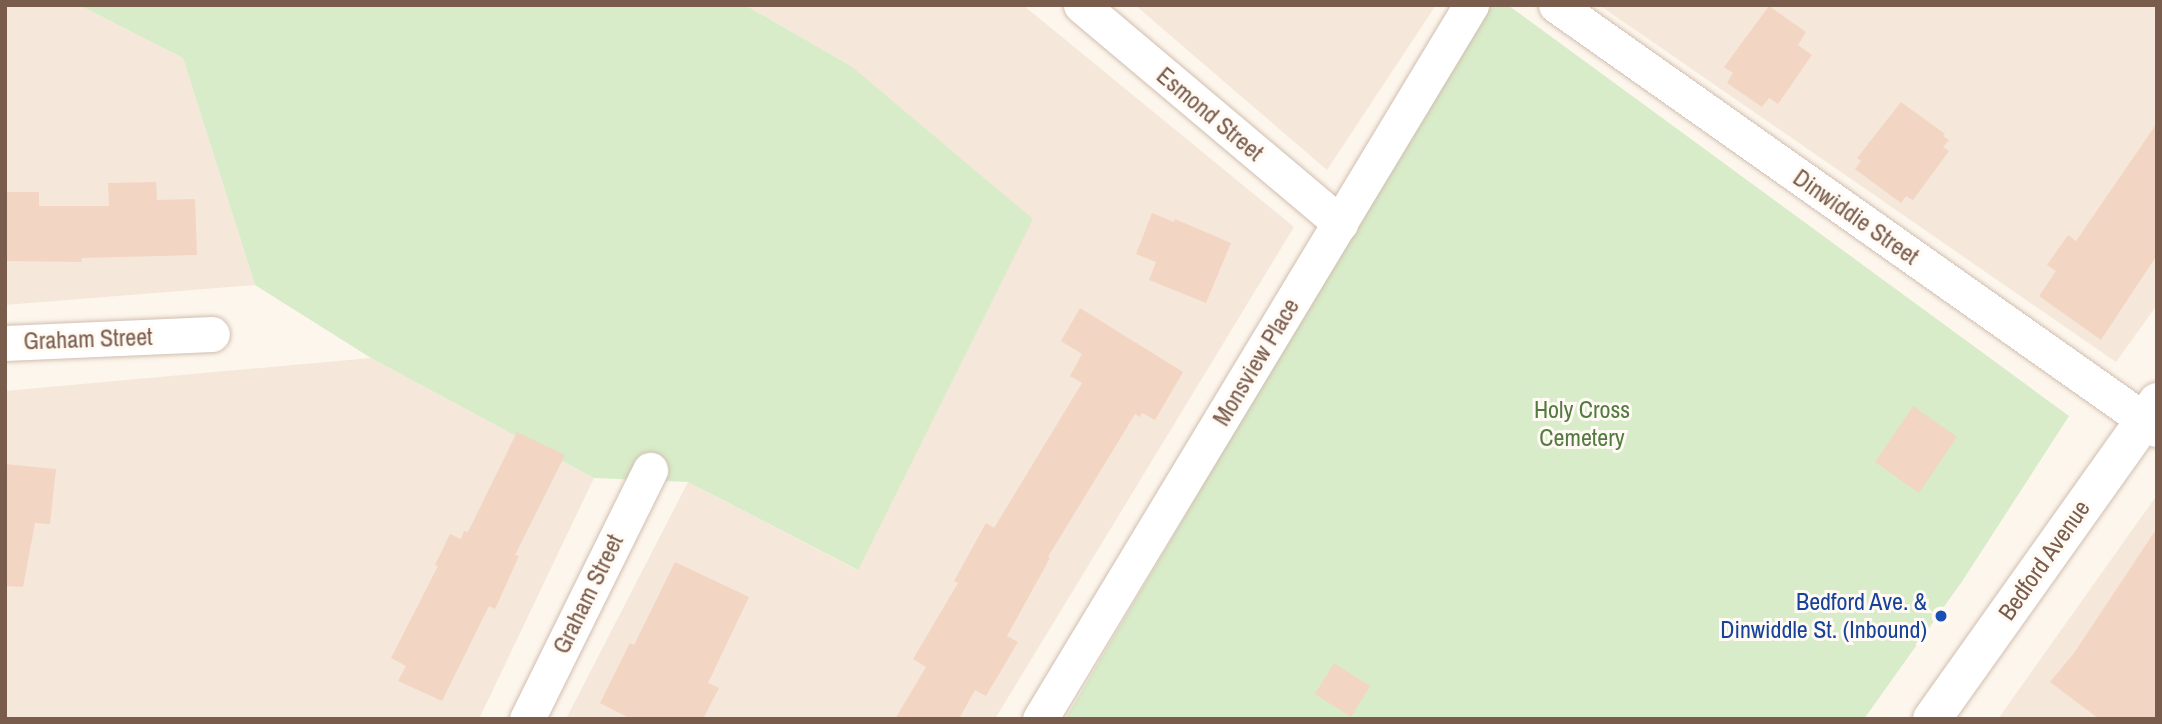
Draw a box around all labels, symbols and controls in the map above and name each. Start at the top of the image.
street label: Esmond Street [1151,61,1269,167]
street label: Dinwiddie Street [1788,163,1924,271]
street label: Monsview Place [1207,293,1305,431]
street label: Graham Street [23,322,153,356]
park label: Holy Cross Cemetery [1534,396,1630,452]
street label: Bedford Avenue [1992,494,2096,626]
street label: Graham Street [547,530,629,658]
place label: Bedford Ave. & Dinwiddle St. (Inbound) [1720,588,1927,644]
marker: Bedford Ave. & Dinwiddle St. (Inbound) [1933,608,1949,624]

